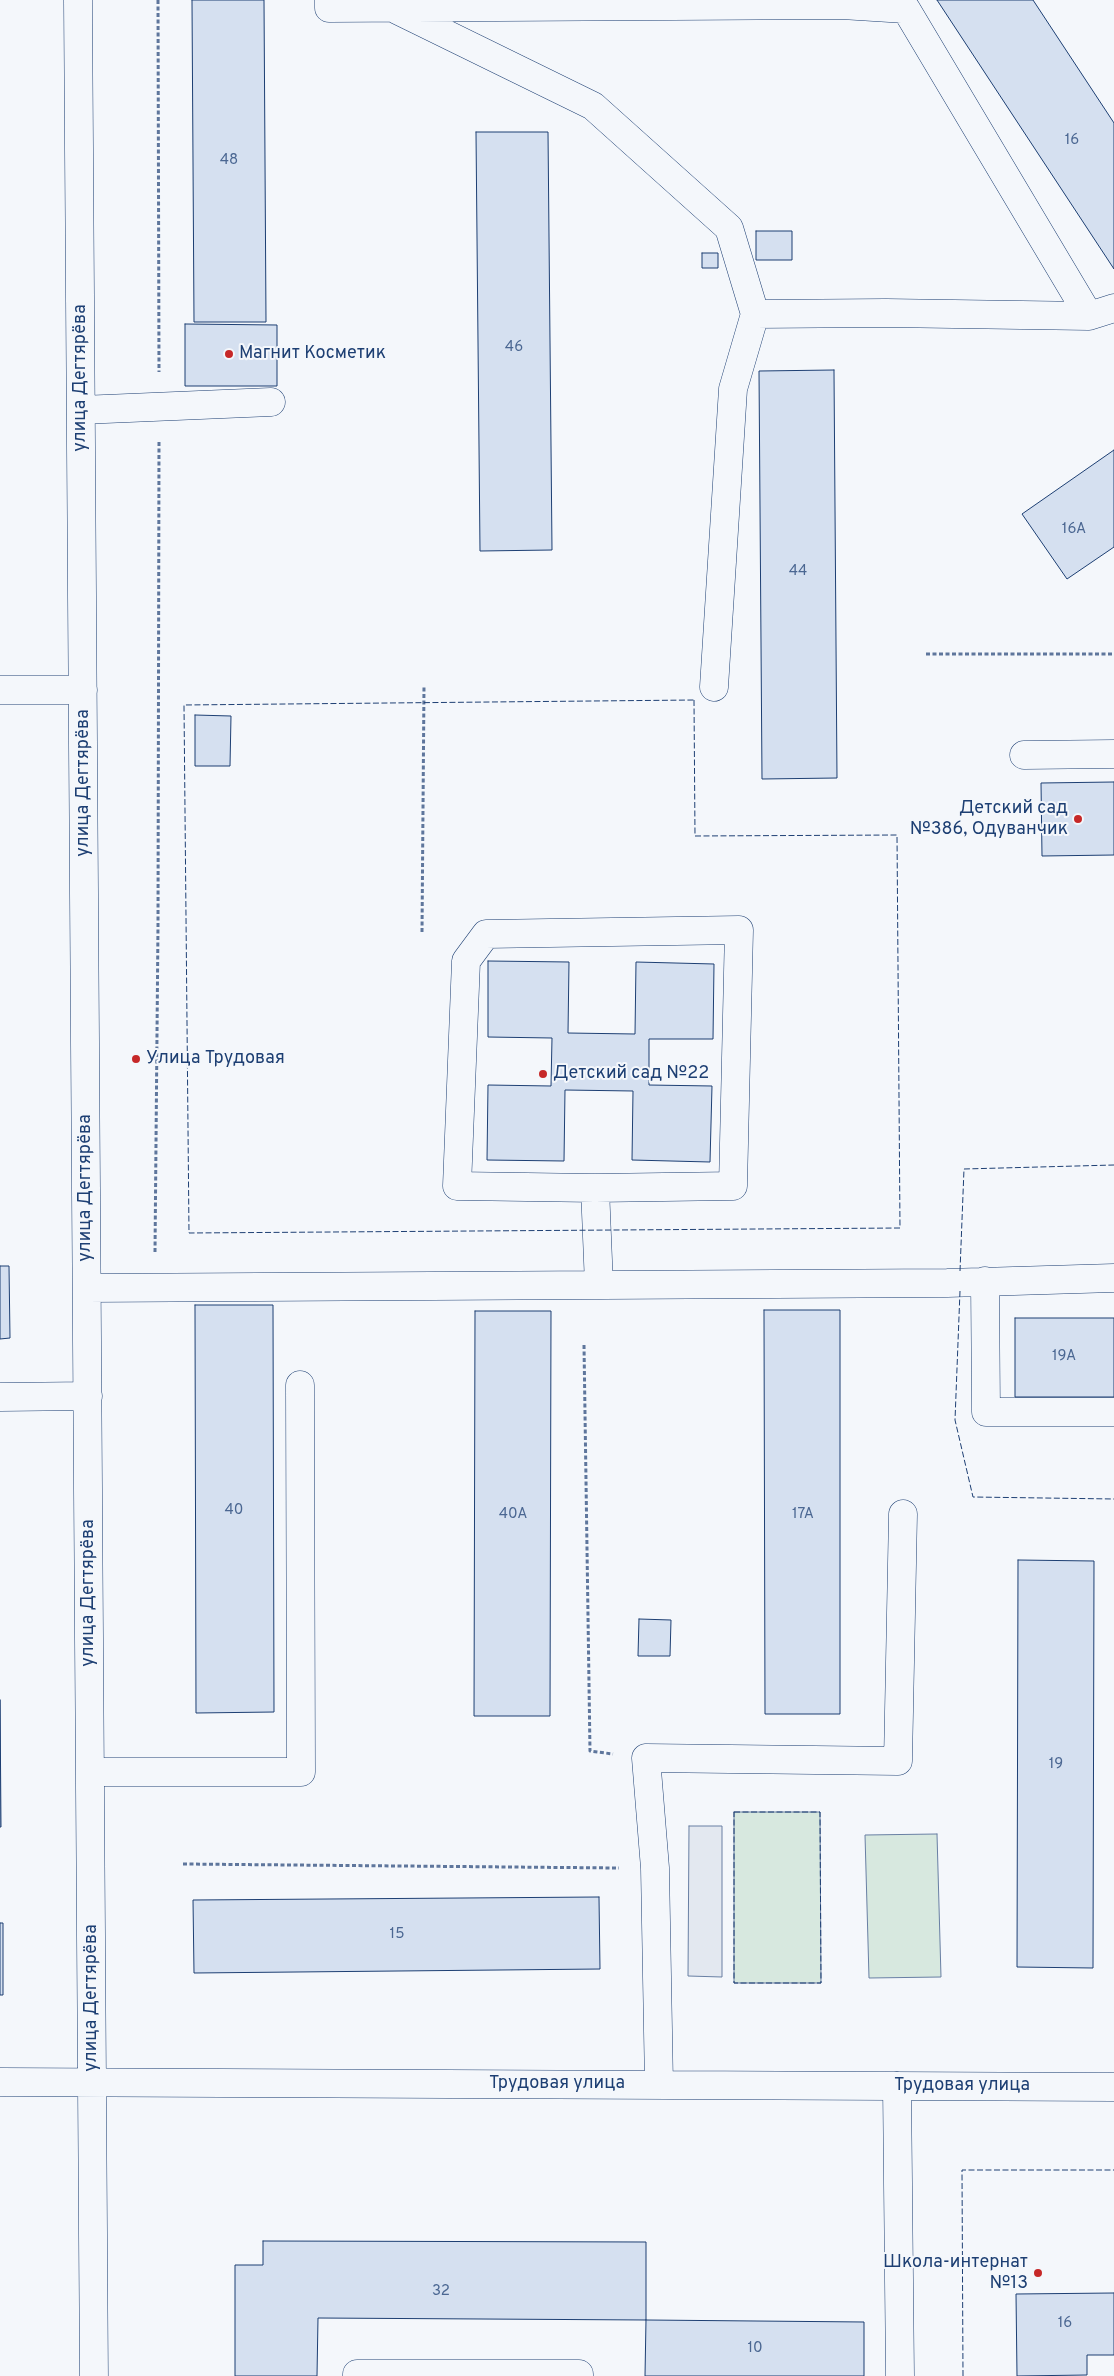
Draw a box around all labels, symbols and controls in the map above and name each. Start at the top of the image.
house number: 16 [1065,132,1079,150]
house number: 48 [220,152,238,170]
street label: улица Дегтярёва [70,304,92,452]
house number: 46 [505,339,523,357]
place label: Магнит Косметик [239,343,386,365]
marker: Магнит Косметик [223,348,235,360]
house number: 16А [1062,521,1086,539]
house number: 44 [789,563,807,581]
street label: улица Дегтярёва [73,709,95,857]
place label: Детский сад №386, Одуванчик [910,798,1068,841]
marker: Детский сад №386, Одуванчик [1072,813,1084,825]
place label: Улица Трудовая [146,1048,285,1070]
marker: Улица Трудовая [130,1053,142,1065]
place label: Детский сад №22 [553,1063,709,1085]
marker: Детский сад №22 [537,1068,549,1080]
street label: улица Дегтярёва [75,1114,97,1262]
house number: 19А [1052,1348,1076,1366]
house number: 40 [225,1502,243,1520]
house number: 40А [499,1506,527,1524]
house number: 17А [792,1506,814,1524]
street label: улица Дегтярёва [78,1519,100,1667]
house number: 19 [1049,1756,1063,1774]
street label: улица Дегтярёва [81,1924,103,2072]
house number: 15 [390,1926,404,1944]
street label: Трудовая улица [489,2073,625,2095]
street label: Трудовая улица [894,2075,1030,2097]
place label: Школа-интернат №13 [883,2252,1028,2294]
marker: Школа-интернат №13 [1032,2267,1044,2279]
house number: 32 [432,2283,450,2301]
house number: 16 [1058,2315,1072,2333]
house number: 10 [747,2340,763,2358]

